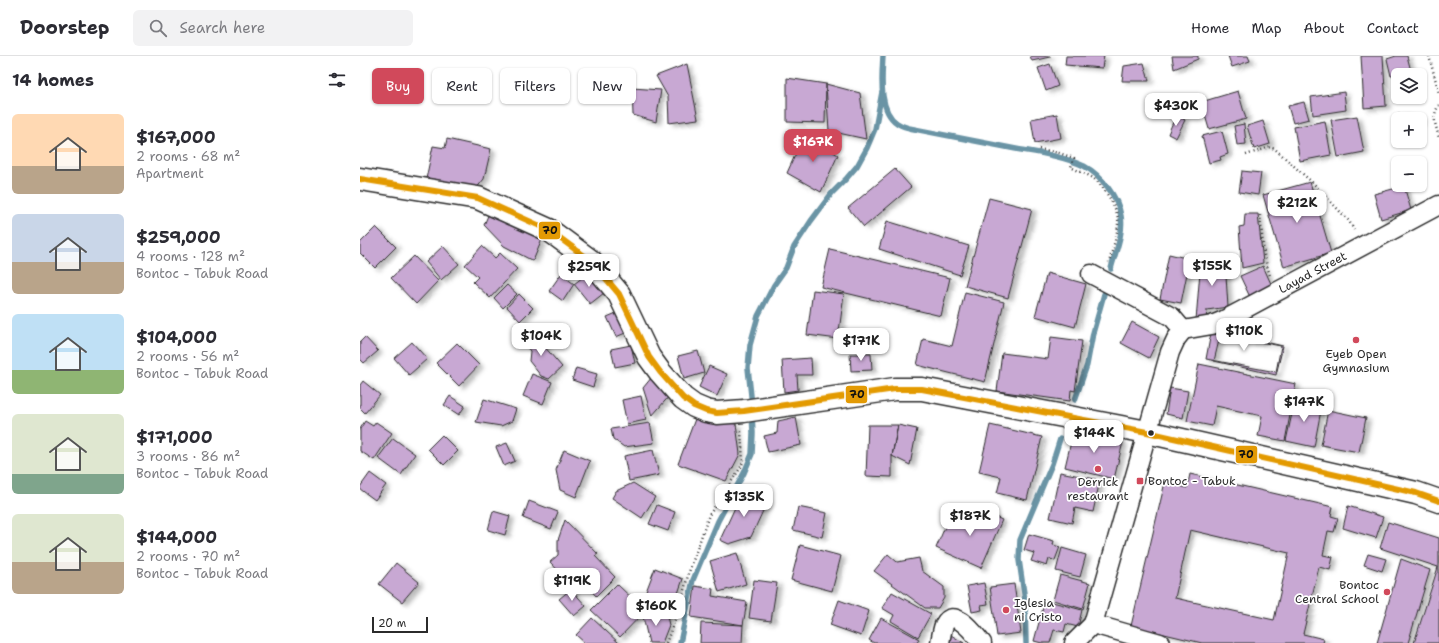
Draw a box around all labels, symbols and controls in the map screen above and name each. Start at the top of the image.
search box [133,10,413,46]
text: Doorstep [20,15,109,40]
icon: search [147,17,169,39]
text: Search here [179,18,265,38]
text: Home [1191,19,1230,37]
text: Map [1252,19,1282,37]
text: About [1304,19,1345,37]
text: Contact [1367,19,1419,37]
chip: Buy [372,68,424,104]
chip: Rent [432,68,492,104]
chip: Filters [500,68,570,104]
chip: New [578,68,636,104]
map controls [1391,68,1427,192]
button: layers [1391,68,1427,104]
text: 14 homes [12,69,94,91]
icon: filters [326,69,348,91]
pin: $430K [1148,93,1204,127]
text: $430K [1154,97,1198,114]
button: + [1391,112,1427,148]
text: $167,000 [136,126,216,148]
pin: $167K [785,129,841,163]
icon: home [44,130,92,178]
text: $167K [793,133,833,150]
text: 2 rooms · 68 m² [136,148,240,165]
button: − [1391,156,1427,192]
text: Apartment [136,165,204,182]
pin: $212K [1269,190,1325,224]
text: $212K [1277,194,1317,211]
line badge: 70 [538,221,561,240]
text: 70 [542,223,558,238]
text: $259,000 [136,226,221,248]
icon: home [44,230,92,278]
text: 4 rooms · 128 m² [136,248,245,265]
street label: Layad Street [1276,248,1349,297]
pin: $155K [1184,253,1240,287]
pin: $259K [561,254,617,288]
text: $155K [1192,257,1232,274]
text: $259K [567,258,611,275]
text: Bontoc - Tabuk Road [136,265,268,282]
pin: $110K [1216,318,1272,352]
text: $110K [1225,322,1263,339]
pin: $104K [513,323,569,357]
text: $104,000 [136,326,217,348]
text: $104K [520,327,562,344]
pin: $171K [833,328,889,362]
icon: home [44,330,92,378]
text: $171K [842,332,880,349]
marker: Eyeb Open Gymnasium [1351,335,1361,345]
place label: Eyeb Open Gymnasium [1322,346,1390,376]
text: 2 rooms · 56 m² [136,348,239,365]
text: Bontoc - Tabuk Road [136,365,268,382]
line badge: 70 [845,385,868,404]
text: 70 [849,387,865,402]
pin: $147K [1276,389,1332,423]
text: $147K [1284,393,1324,410]
pin: $144K [1066,420,1122,454]
text: $144K [1073,424,1115,441]
text: $171,000 [136,426,213,448]
unlabelled marker [1146,428,1156,438]
icon: home [44,430,92,478]
line badge: 70 [1235,445,1258,464]
text: 70 [1238,447,1254,462]
text: 3 rooms · 86 m² [136,448,240,465]
marker: Derrick restaurant [1093,464,1103,474]
text: Bontoc - Tabuk Road [136,465,268,482]
place label: Bontoc - Tabuk [1148,473,1236,489]
place label: Derrick restaurant [1067,474,1129,504]
marker: Bontoc - Tabuk [1135,476,1145,486]
pin: $135K [716,484,772,518]
text: $135K [724,488,764,505]
pin: $187K [942,503,998,537]
text: $187K [949,507,991,524]
text: $144,000 [136,526,217,548]
icon: home [44,530,92,578]
text: 2 rooms · 70 m² [136,548,240,565]
text: Bontoc - Tabuk Road [136,565,268,582]
pin: $119K [544,568,600,602]
text: $119K [553,572,591,589]
place label: Bontoc Central School [1295,577,1379,607]
marker: Bontoc Central School [1382,587,1392,597]
pin: $160K [628,593,684,627]
place label: Iglesia ni Cristo [1014,595,1062,625]
text: $160K [635,597,677,614]
marker: Iglesia ni Cristo [1001,605,1011,615]
scale bar [372,615,428,634]
text: 20 m [378,616,406,631]

